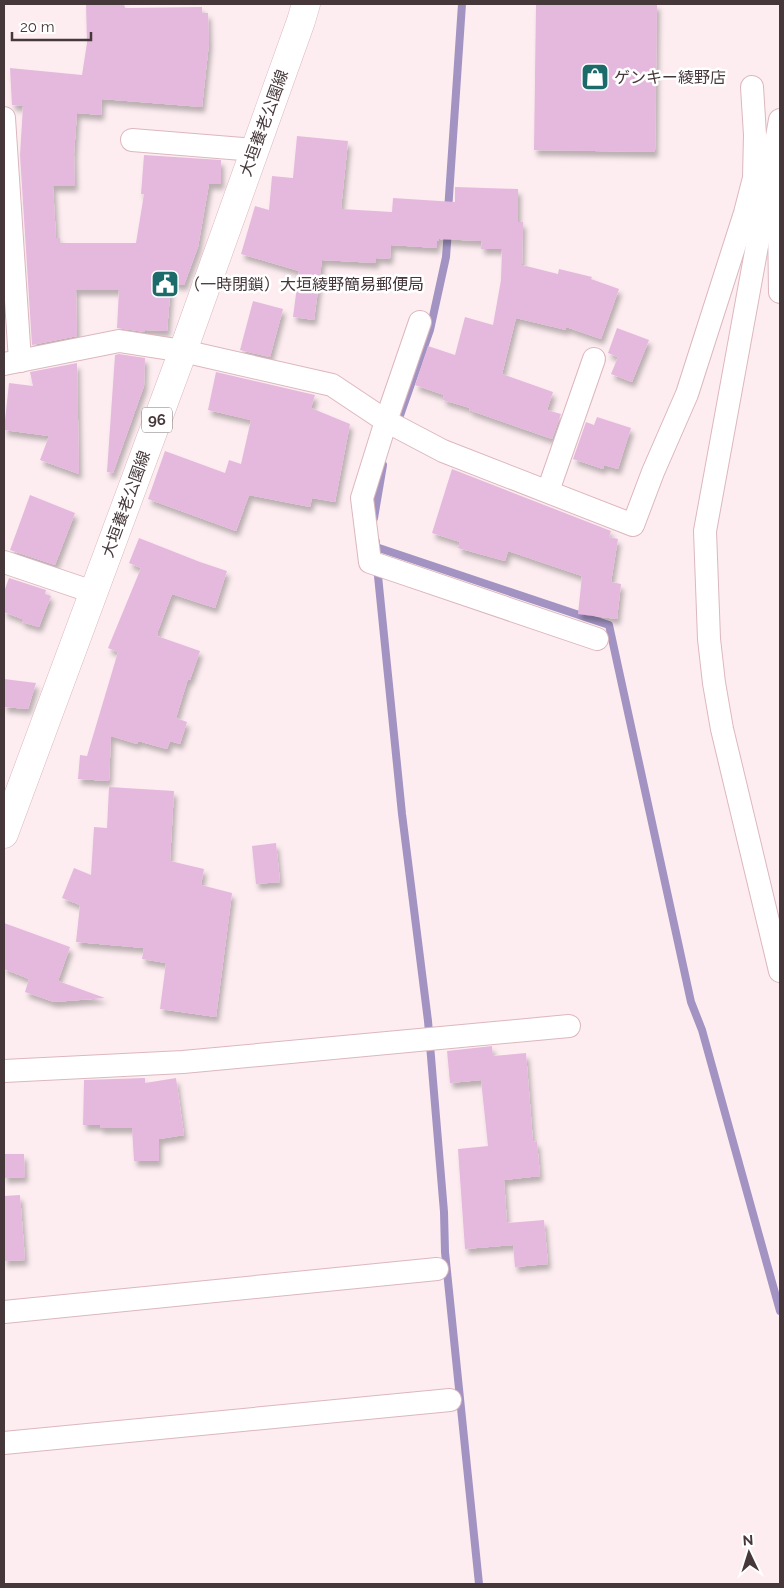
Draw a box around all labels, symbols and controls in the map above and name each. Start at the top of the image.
scale bar [12,10,91,42]
text: 20 m [20,18,55,36]
shop icon: ゲンキー綾野店 [580,62,610,92]
street label: 大垣養老公園線 [236,67,292,179]
place label: ゲンキー綾野店 [614,68,726,87]
public building icon: （一時閉鎖）大垣綾野簡易郵便局 [150,269,180,299]
place label: （一時閉鎖）大垣綾野簡易郵便局 [184,275,424,294]
road number: 96 [142,408,172,432]
street label: 大垣養老公園線 [98,448,154,560]
north arrow [724,1528,774,1578]
text: N [742,1532,754,1548]

